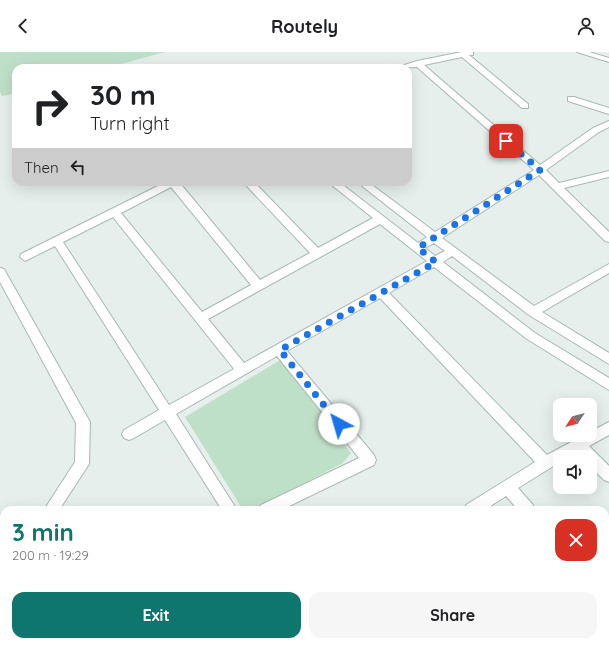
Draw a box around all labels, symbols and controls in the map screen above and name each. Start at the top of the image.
icon: back [12,15,34,37]
text: Routely [271,15,338,38]
icon: person [575,15,597,37]
text: 30 m [90,77,156,112]
icon: right [24,80,76,132]
text: Turn right [90,112,170,135]
pin [489,124,523,158]
icon: arrive [495,130,517,152]
icon: left [67,156,89,178]
text: Then [24,158,59,177]
north arrow [553,398,597,442]
map controls [553,398,597,494]
position arrow [318,403,360,445]
button: sound [553,450,597,494]
text: 3 min [12,517,74,547]
button: close [555,519,597,561]
text: 200 m · 19:29 [12,547,89,563]
button: Exit [12,592,301,638]
button: Share [309,592,597,638]

